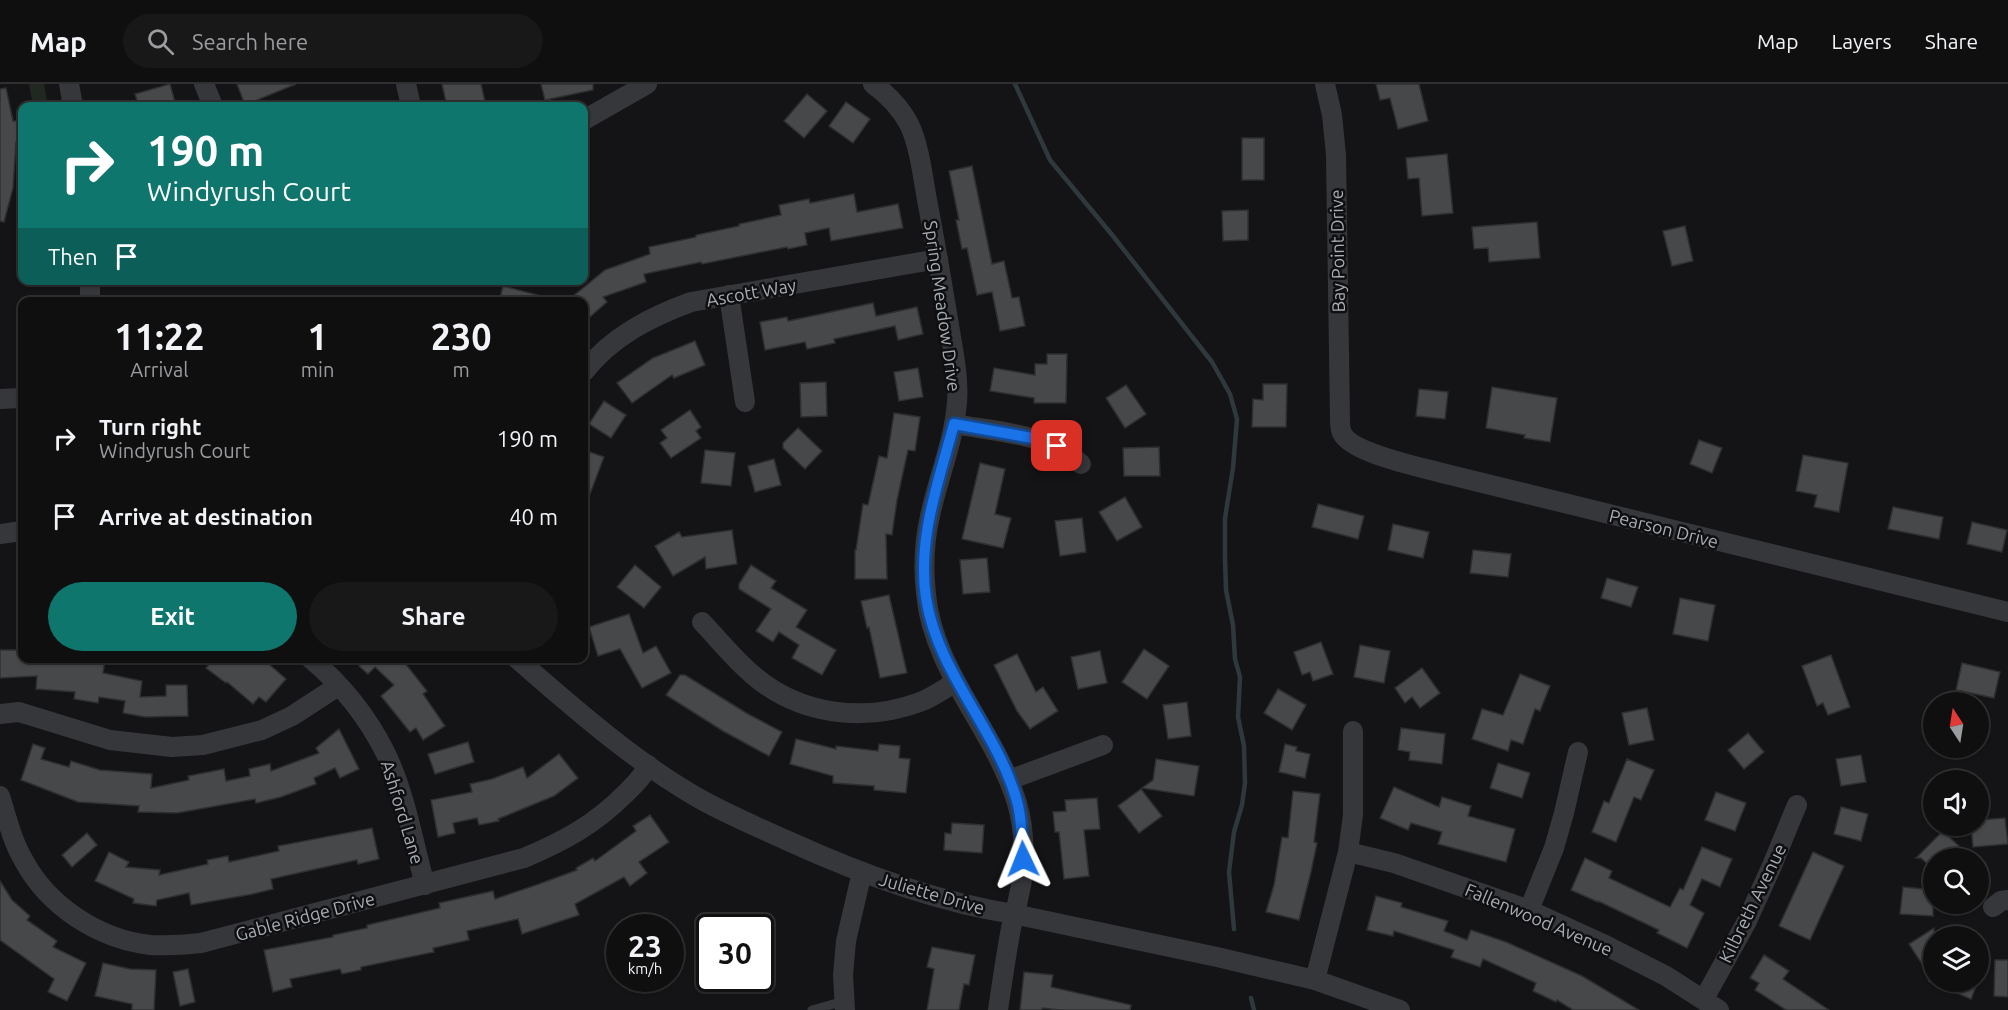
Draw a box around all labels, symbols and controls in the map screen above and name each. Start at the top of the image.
search box [123,14,543,68]
icon: search [144,25,177,58]
text: Map [30,26,87,57]
text: Search here [192,29,308,54]
text: Map [1757,29,1798,53]
text: Layers [1831,29,1892,53]
text: Share [1925,29,1978,53]
icon: right [48,126,126,204]
text: 190 m [147,127,264,174]
text: Windyrush Court [147,176,351,206]
street label: Bay Point Drive [1326,189,1348,313]
street label: Spring Meadow Drive [921,219,965,393]
icon: arrive [110,240,143,273]
text: Then [48,244,98,269]
street label: Ascott Way [704,274,798,310]
text: 11:22 [114,316,204,357]
text: 1 [307,316,328,357]
text: 230 [431,316,492,357]
text: Arrival [130,358,189,381]
text: min [301,358,334,381]
text: m [453,358,470,381]
text: Turn right [99,414,201,439]
pin [1031,420,1082,471]
icon: right [48,422,81,455]
text: 190 m [497,426,558,451]
icon: arrive [1040,429,1073,462]
text: Windyrush Court [99,439,250,462]
icon: arrive [48,500,81,533]
text: Arrive at destination [99,504,313,529]
text: 40 m [509,504,558,529]
street label: Pearson Drive [1607,505,1721,551]
button: Exit [48,582,297,651]
button: Share [309,582,558,651]
north arrow [1923,692,1989,758]
map controls [1923,692,1989,992]
street label: Ashford Lane [378,758,428,866]
button: sound [1923,770,1989,836]
position arrow [991,827,1055,891]
street label: Kilbreth Avenue [1715,840,1789,966]
button: search [1923,848,1989,914]
street label: Juliette Drive [877,868,987,918]
street label: Fallenwood Avenue [1462,879,1616,959]
street label: Gable Ridge Drive [233,888,377,944]
speed limit sign: 30 [696,914,774,992]
button: layers [1923,926,1989,992]
text: 23 [628,929,662,963]
text: km/h [628,960,662,977]

